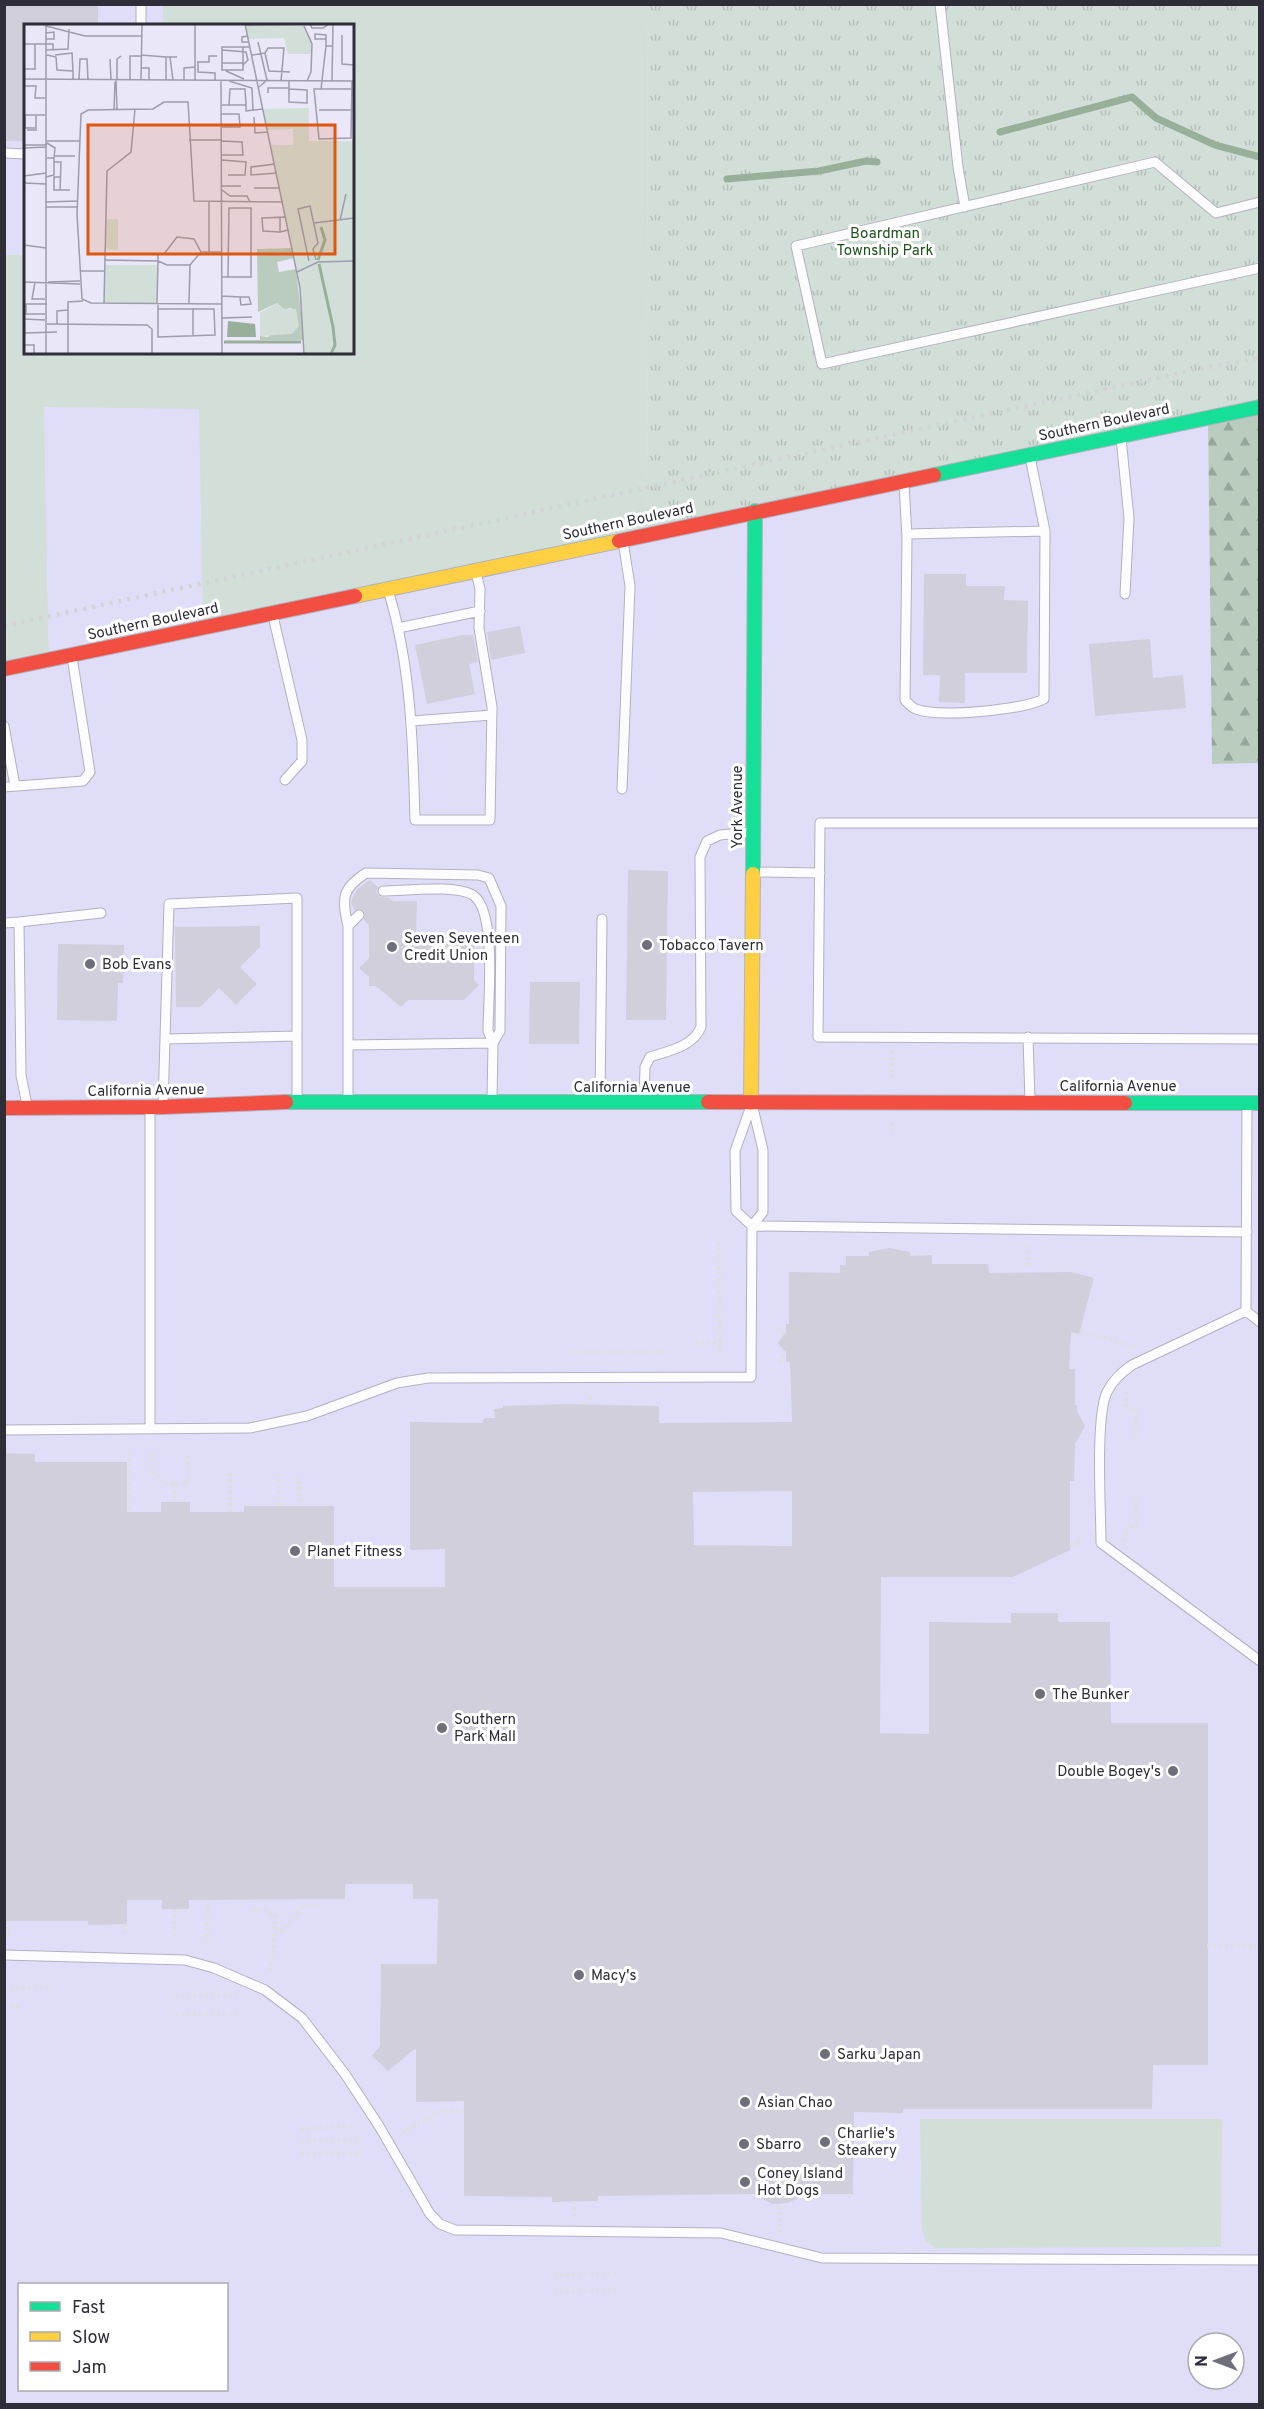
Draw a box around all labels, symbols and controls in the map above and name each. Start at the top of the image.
inset map [24,24,354,354]
park label: Boardman Township Park [836,225,934,261]
street label: Southern Boulevard [1037,400,1172,447]
street label: Southern Boulevard [561,499,696,546]
street label: Southern Boulevard [86,599,221,646]
street label: York Avenue [729,765,748,849]
place label: Seven Seventeen Credit Union [404,930,519,966]
place label: Tobacco Tavern [659,937,764,956]
marker: Tobacco Tavern [640,938,654,952]
marker: Seven Seventeen Credit Union [385,940,399,954]
place label: Bob Evans [102,956,171,975]
marker: Bob Evans [83,957,97,971]
street label: California Avenue [1059,1078,1177,1097]
street label: California Avenue [573,1079,691,1098]
street label: California Avenue [87,1081,205,1102]
place label: Planet Fitness [307,1543,402,1562]
marker: Planet Fitness [288,1544,302,1558]
place label: The Bunker [1052,1686,1130,1705]
marker: The Bunker [1033,1687,1047,1701]
place label: Southern Park Mall [454,1711,516,1747]
marker: Southern Park Mall [435,1721,449,1735]
place label: Double Bogey's [1057,1763,1161,1782]
marker: Double Bogey's [1166,1764,1180,1778]
place label: Macy's [591,1967,637,1986]
marker: Macy's [572,1968,586,1982]
place label: Sarku Japan [837,2046,921,2065]
marker: Sarku Japan [818,2047,832,2061]
place label: Asian Chao [757,2094,833,2113]
marker: Asian Chao [738,2095,752,2109]
place label: Charlie's Steakery [837,2125,897,2161]
marker: Charlie's Steakery [818,2135,832,2149]
place label: Sbarro [756,2136,801,2155]
marker: Sbarro [737,2137,751,2151]
place label: Coney Island Hot Dogs [757,2165,843,2201]
marker: Coney Island Hot Dogs [738,2175,752,2189]
legend [18,2283,228,2391]
text: Fast [72,2297,105,2320]
text: Slow [72,2327,110,2350]
north arrow [1186,2331,1246,2391]
text: N [1193,2355,1213,2367]
text: Jam [72,2357,107,2380]

